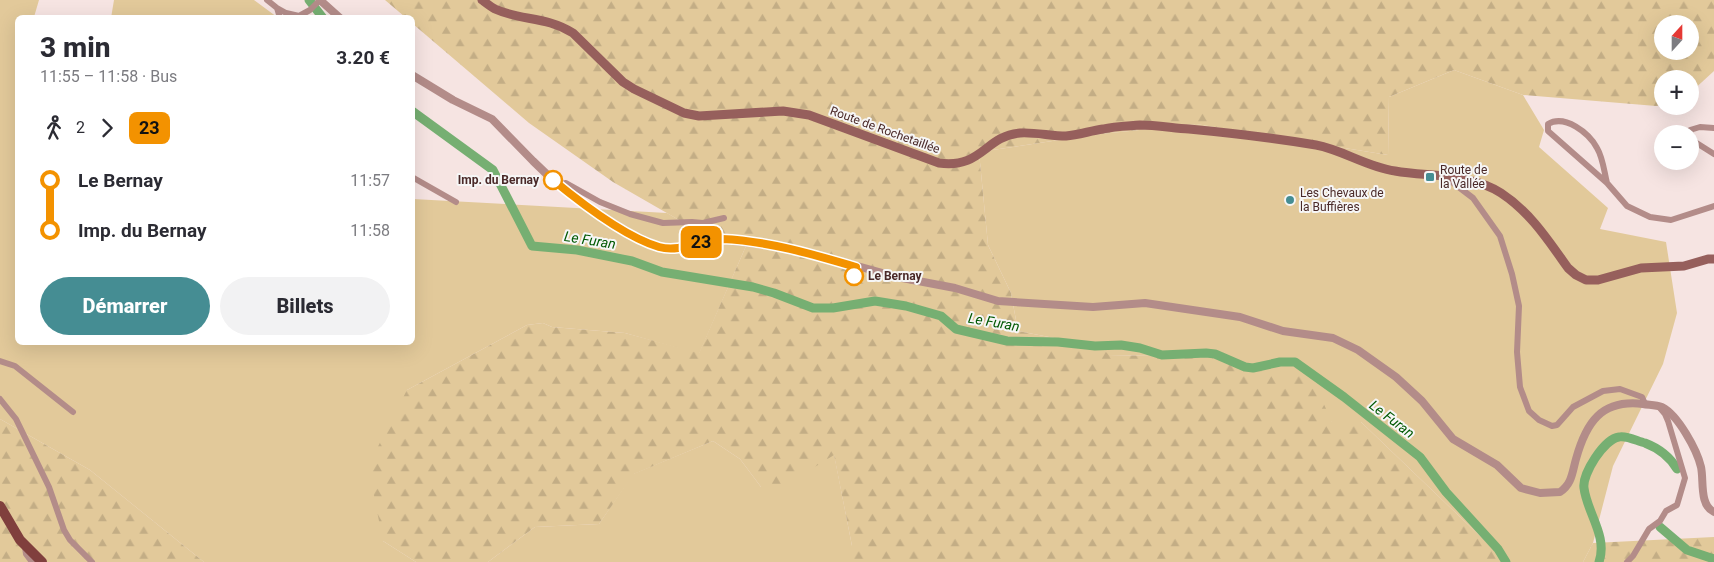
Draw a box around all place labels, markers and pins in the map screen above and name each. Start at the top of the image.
place label: Route de la Vallée [1440,163,1487,191]
marker: Imp. du Bernay [543,170,563,190]
marker: Route de la Vallée [1424,171,1436,183]
place label: Imp. du Bernay [458,173,540,187]
place label: Les Chevaux de la Buffières [1300,186,1384,214]
marker: Les Chevaux de la Buffières [1284,194,1296,206]
marker: Le Bernay [844,266,864,286]
place label: Le Bernay [868,269,923,283]

